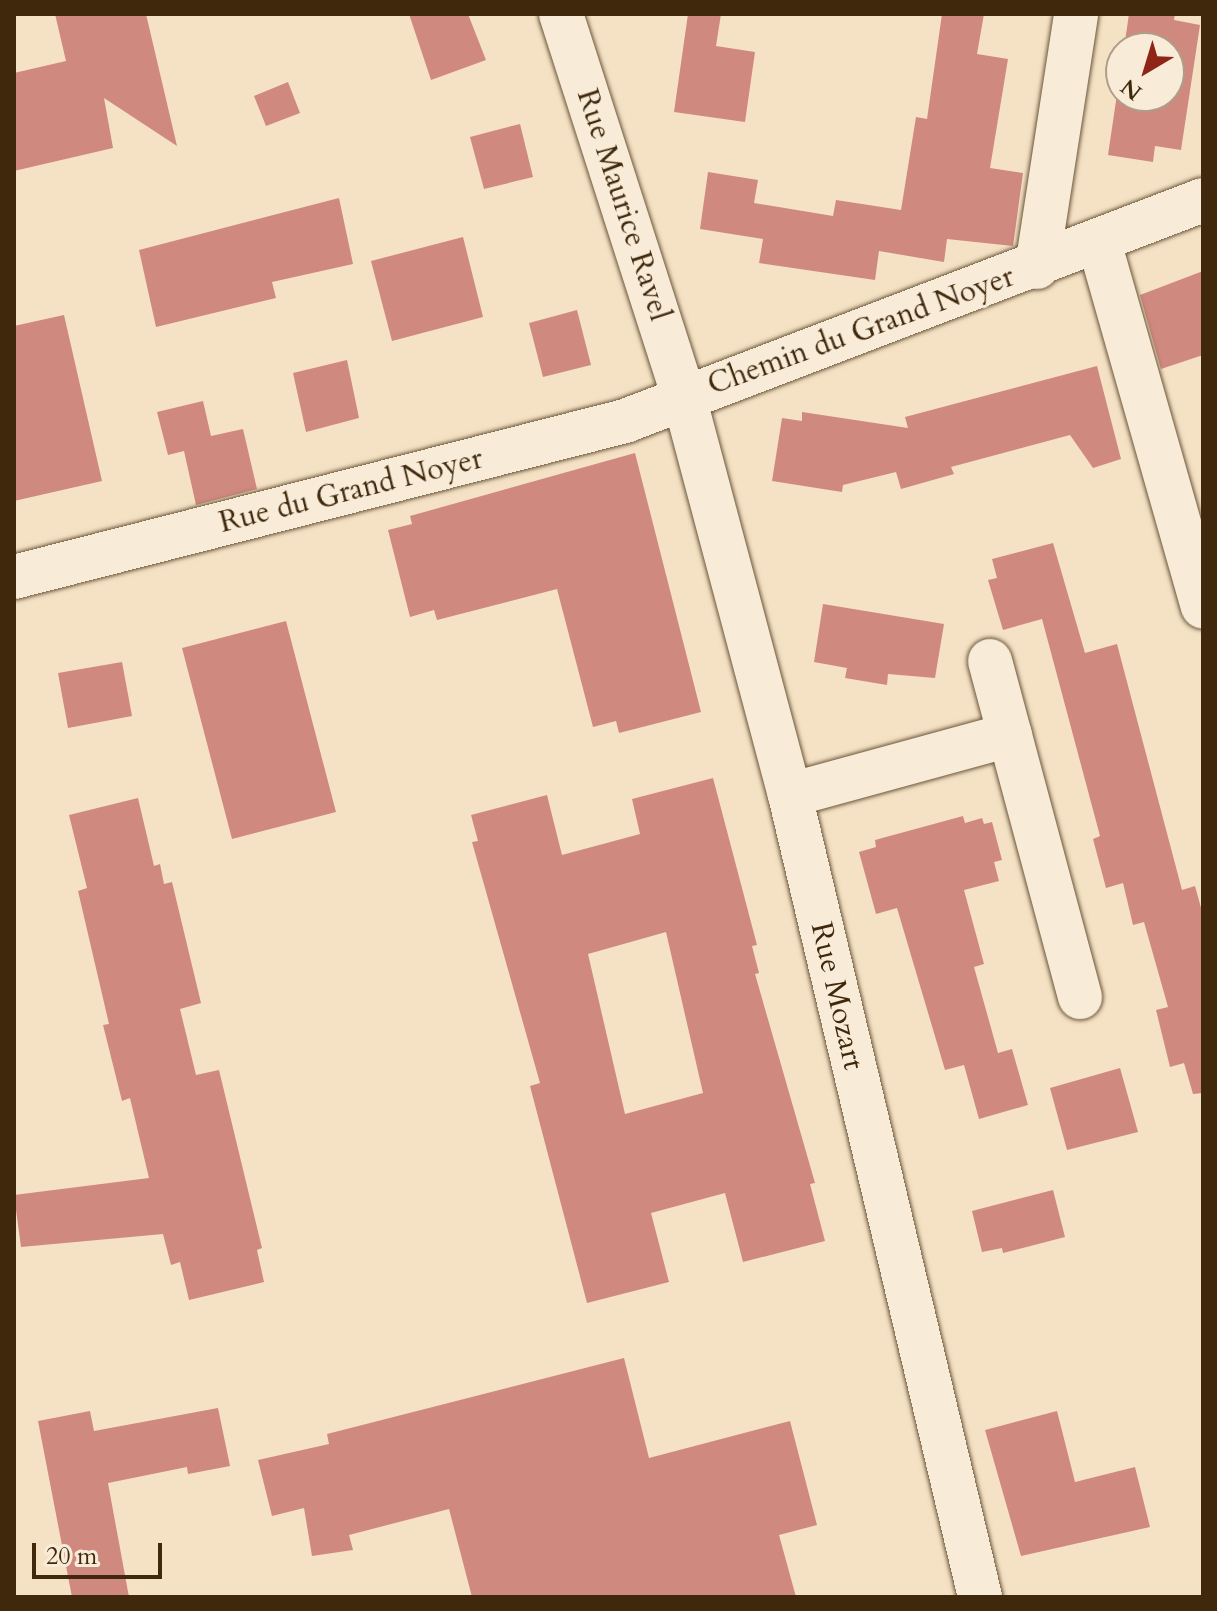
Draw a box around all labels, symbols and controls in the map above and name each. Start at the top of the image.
north arrow [1105,32,1185,112]
text: N [1115,72,1148,107]
street label: Rue Maurice Ravel [569,85,677,325]
street label: Chemin du Grand Noyer [703,259,1019,403]
street label: Rue du Grand Noyer [215,441,487,541]
street label: Rue Mozart [803,919,871,1073]
scale bar [36,1527,166,1577]
text: 20 m [46,1540,97,1573]

